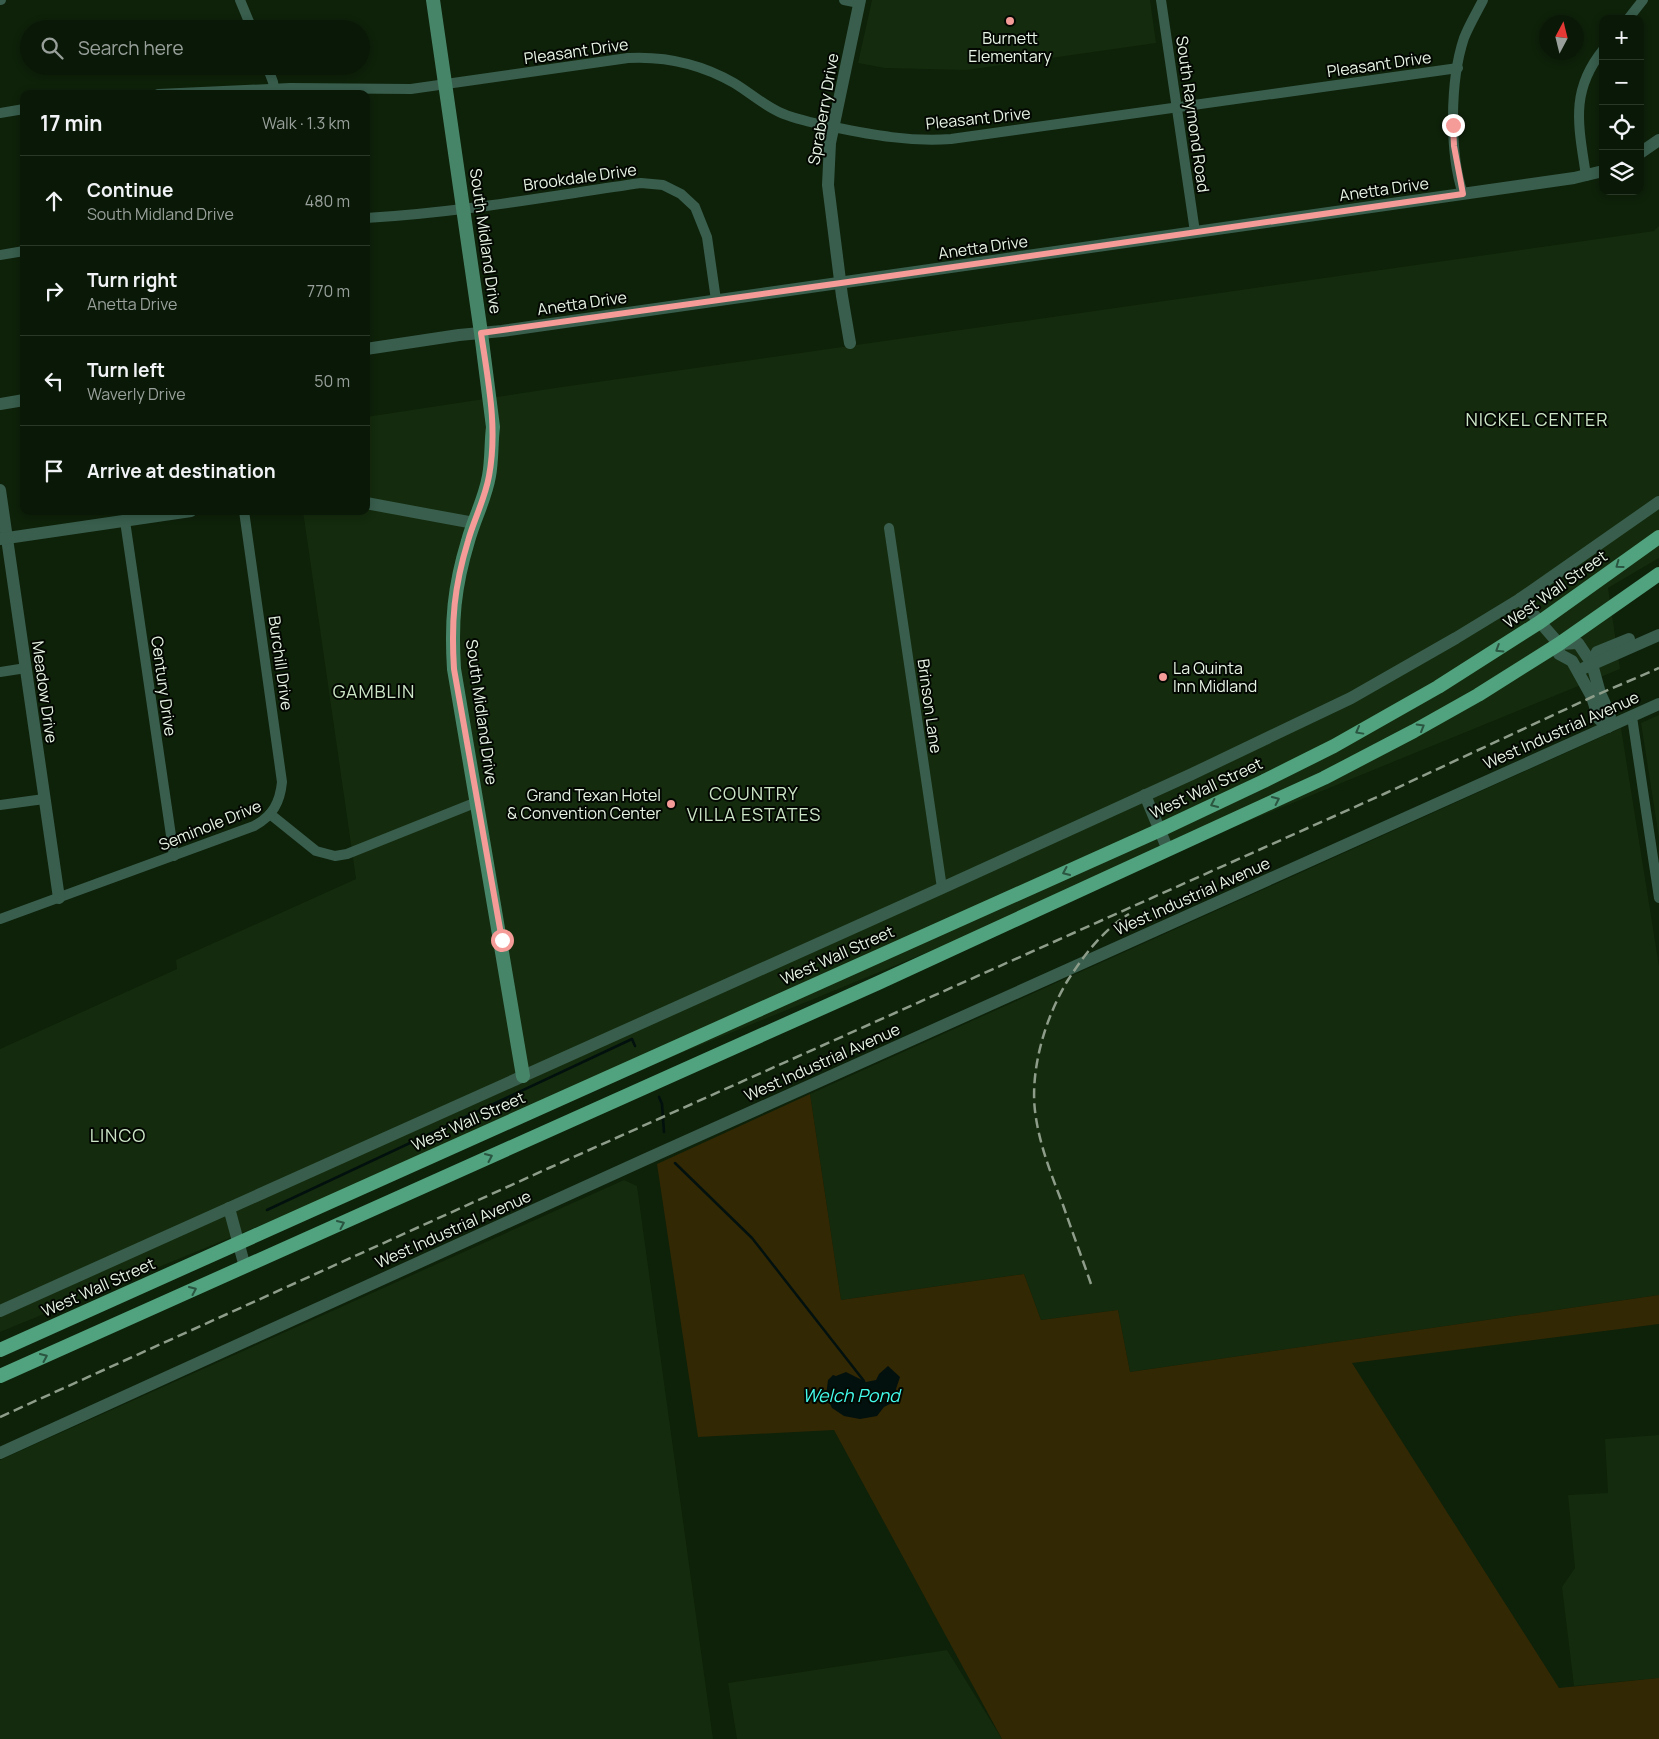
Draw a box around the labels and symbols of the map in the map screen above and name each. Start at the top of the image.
marker: Burnett Elementary [1004,15,1016,27]
north arrow [1539,15,1584,60]
place label: Burnett Elementary [968,27,1052,67]
street label: Pleasant Drive [522,33,630,69]
street label: South Raymond Road [1171,34,1215,194]
street label: Pleasant Drive [1325,46,1433,82]
street label: Spraberry Drive [802,51,844,167]
street label: Pleasant Drive [924,102,1032,134]
route end [1442,114,1465,137]
street label: Brookdale Drive [522,158,638,196]
street label: South Midland Drive [465,167,507,315]
street label: Anetta Drive [1338,172,1430,206]
street label: Anetta Drive [937,230,1029,264]
street label: Anetta Drive [536,286,628,320]
district label: NICKEL CENTER [1465,407,1609,431]
street label: West Wall Street [1499,545,1611,633]
one-way arrow [1616,559,1625,568]
street label: Burchill Drive [263,614,299,712]
street label: Century Drive [146,635,182,737]
street label: South Midland Drive [461,638,503,786]
street label: Meadow Drive [27,639,63,745]
one-way arrow [1496,642,1505,652]
street label: Brinson Lane [912,657,948,755]
place label: La Quinta Inn Midland [1173,657,1257,697]
marker: La Quinta Inn Midland [1157,671,1169,683]
district label: GAMBLIN [333,679,415,703]
street label: West Industrial Avenue [1480,686,1642,774]
one-way arrow [1416,724,1425,734]
one-way arrow [1356,725,1365,735]
street label: West Wall Street [1146,752,1266,824]
district label: COUNTRY VILLA ESTATES [687,781,821,826]
place label: Grand Texan Hotel & Convention Center [507,784,661,824]
street label: Seminole Drive [155,794,265,856]
one-way arrow [1271,796,1280,806]
marker: Grand Texan Hotel & Convention Center [665,798,677,810]
one-way arrow [1210,798,1219,809]
street label: West Industrial Avenue [1111,852,1273,940]
one-way arrow [1062,865,1071,876]
street label: West Wall Street [777,920,897,990]
route start [491,929,514,952]
street label: West Industrial Avenue [741,1018,903,1106]
street label: West Wall Street [408,1086,528,1156]
district label: LINCO [90,1123,146,1147]
one-way arrow [484,1153,493,1164]
street label: West Industrial Avenue [372,1185,534,1273]
one-way arrow [336,1219,345,1230]
street label: West Wall Street [38,1252,158,1322]
one-way arrow [188,1286,197,1297]
one-way arrow [39,1353,48,1363]
water label: Welch Pond [802,1383,902,1407]

